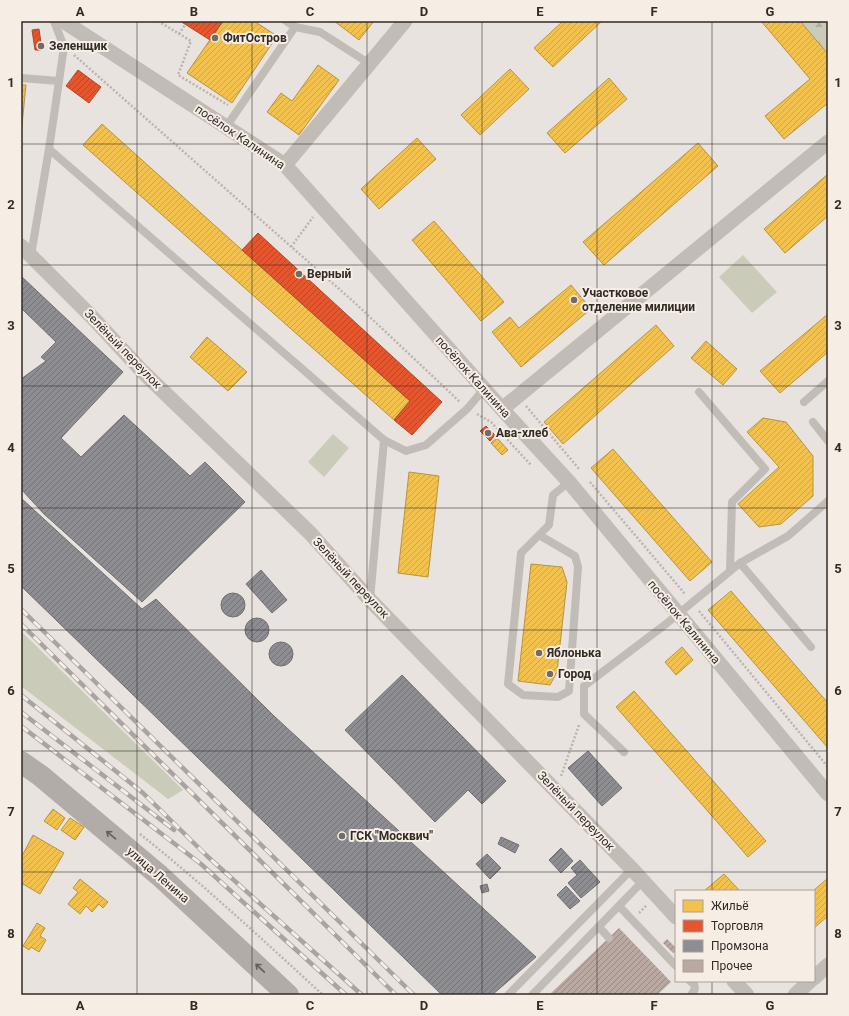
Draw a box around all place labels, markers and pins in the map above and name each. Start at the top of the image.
place label: ФитОстров [223,31,287,45]
marker: ФитОстров [210,33,220,43]
place label: Зеленщик [49,39,108,53]
marker: Зеленщик [36,41,46,51]
place label: Верный [307,267,352,281]
marker: Верный [294,269,304,279]
place label: Участковое отделение милиции [582,286,695,314]
marker: Участковое отделение милиции [569,295,579,305]
place label: Ава-хлеб [496,426,548,440]
marker: Ава-хлеб [483,428,493,438]
place label: Яблонька [546,646,602,660]
marker: Яблонька [534,648,544,658]
place label: Город [558,667,592,681]
marker: Город [545,669,555,679]
place label: ГСК "Москвич" [350,829,433,843]
marker: ГСК "Москвич" [337,831,347,841]

